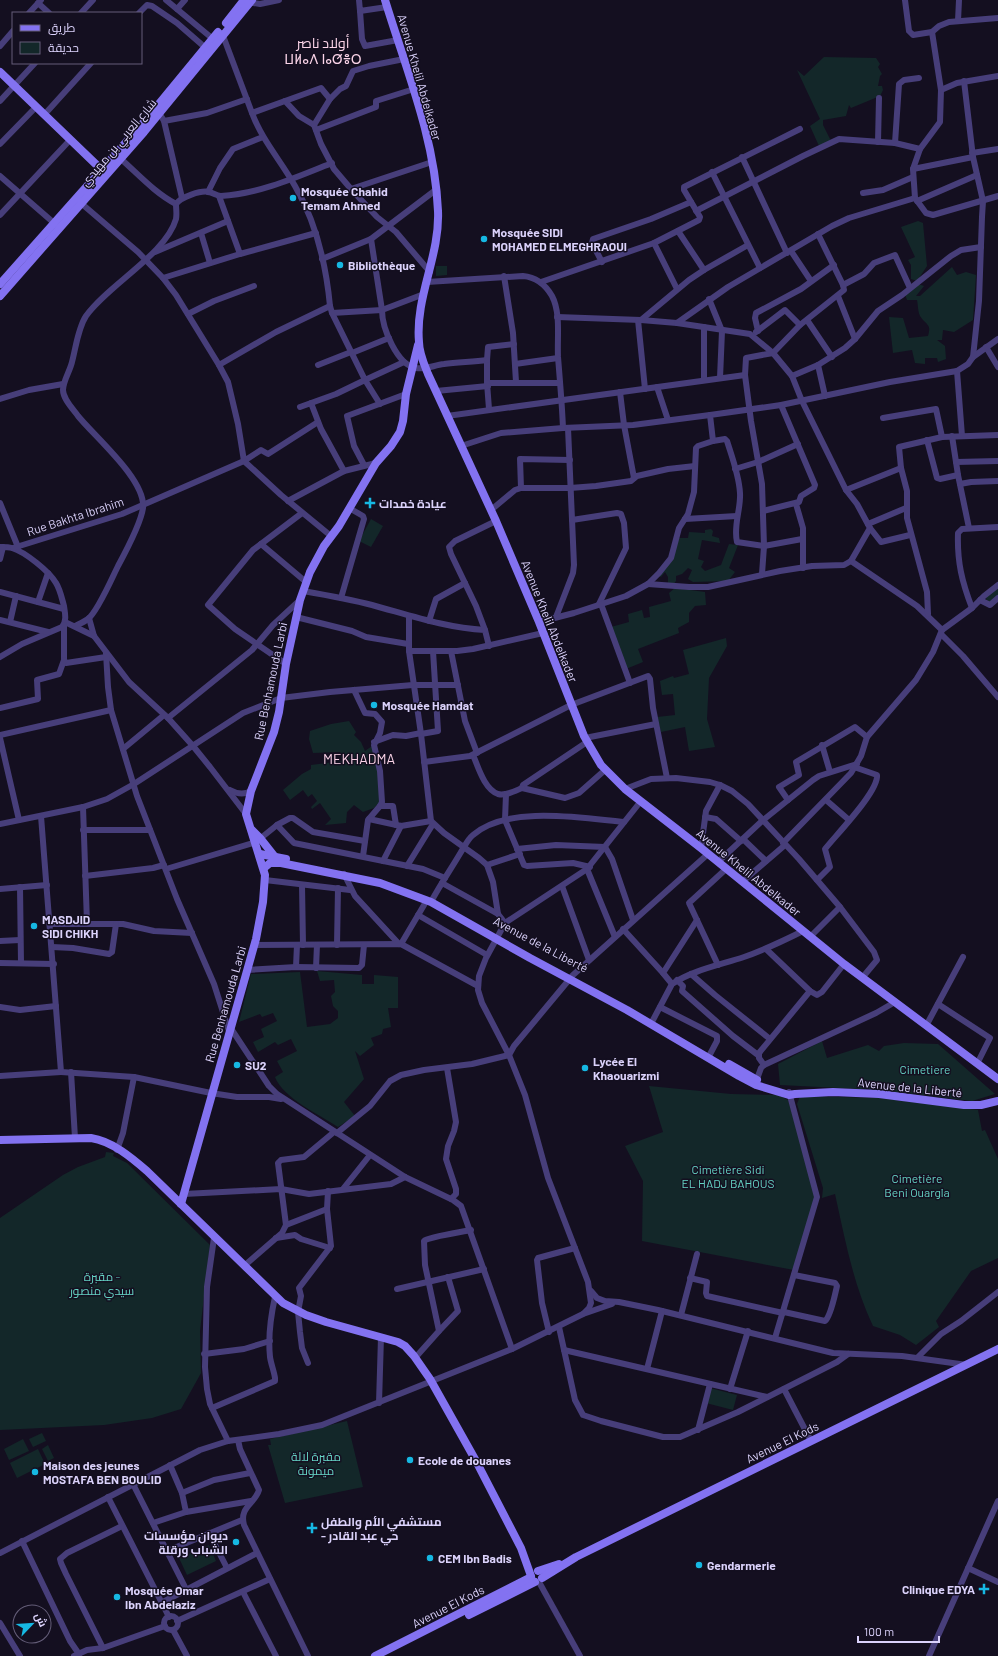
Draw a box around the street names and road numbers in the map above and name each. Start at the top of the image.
street label: Avenue Khelil Abdelkader [395,12,445,142]
street label: شارع العربي بن مهيدي [77,95,162,191]
street label: Rue Bakhta Ibrahim [25,494,125,538]
street label: Avenue Khelil Abdelkader [519,558,581,685]
street label: Rue Benhamouda Larbi [251,621,289,741]
street label: Avenue Khelil Abdelkader [694,826,805,919]
street label: Avenue de la Liberté [491,913,591,975]
street label: Rue Benhamouda Larbi [202,944,248,1064]
street label: Avenue de la Liberté [857,1075,963,1099]
street label: Avenue El Kods [743,1418,821,1466]
street label: Avenue El Kods [410,1582,487,1630]

